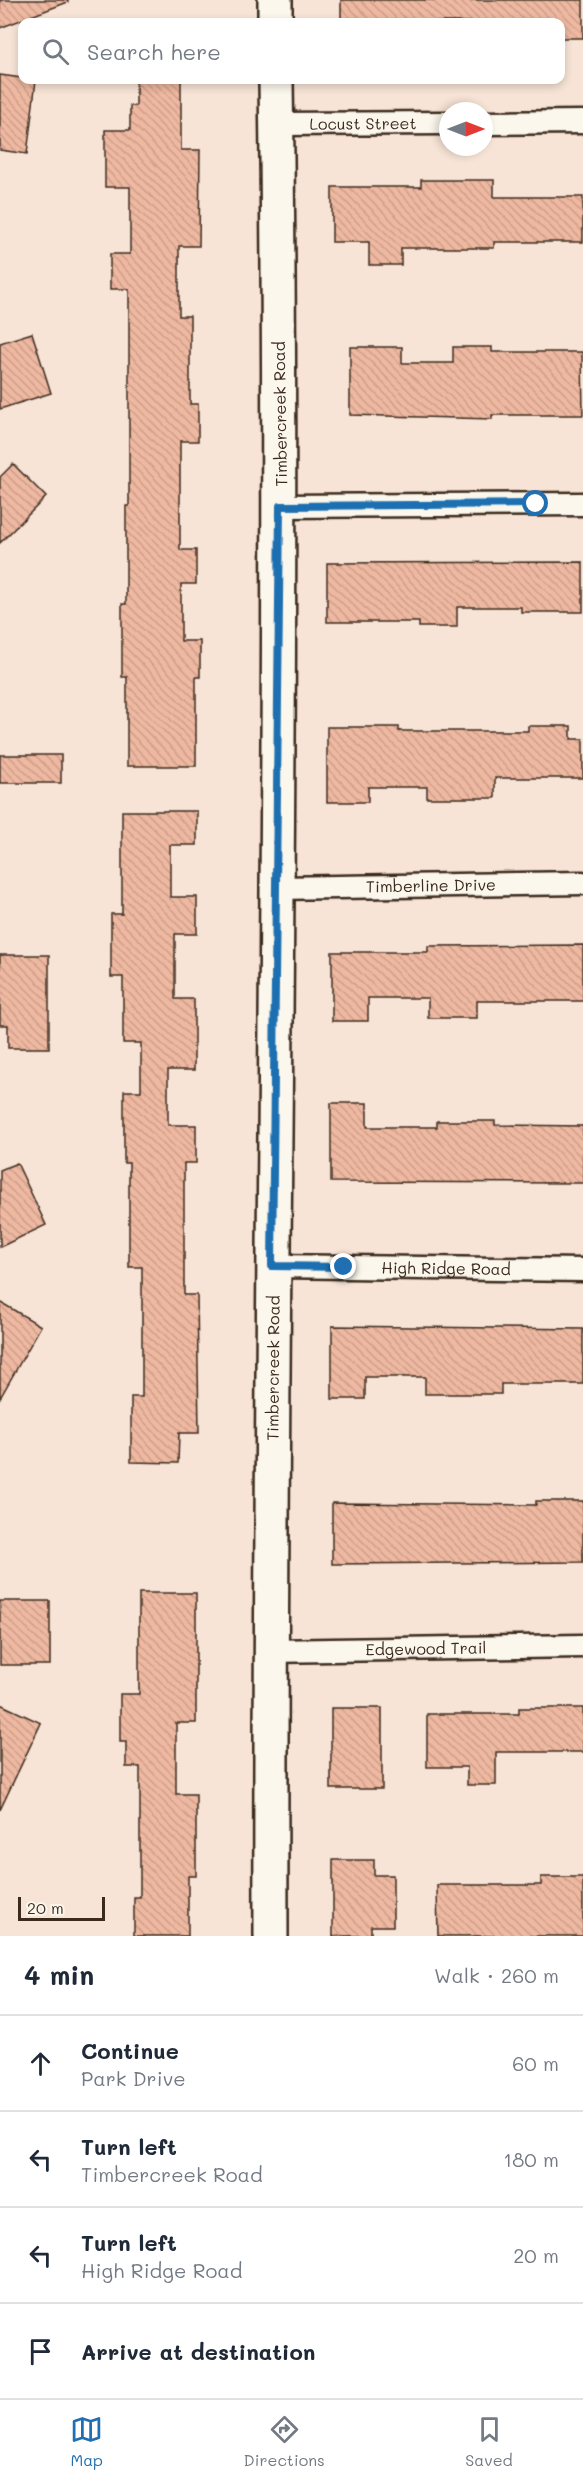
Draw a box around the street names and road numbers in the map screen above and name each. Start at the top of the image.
street label: Locust Street [309,112,417,134]
street label: Timbercreek Road [268,341,291,487]
street label: Timberline Drive [366,873,496,897]
street label: High Ridge Road [381,1256,511,1279]
street label: Timbercreek Road [261,1295,284,1441]
street label: Edgewood Trail [365,1637,487,1659]

